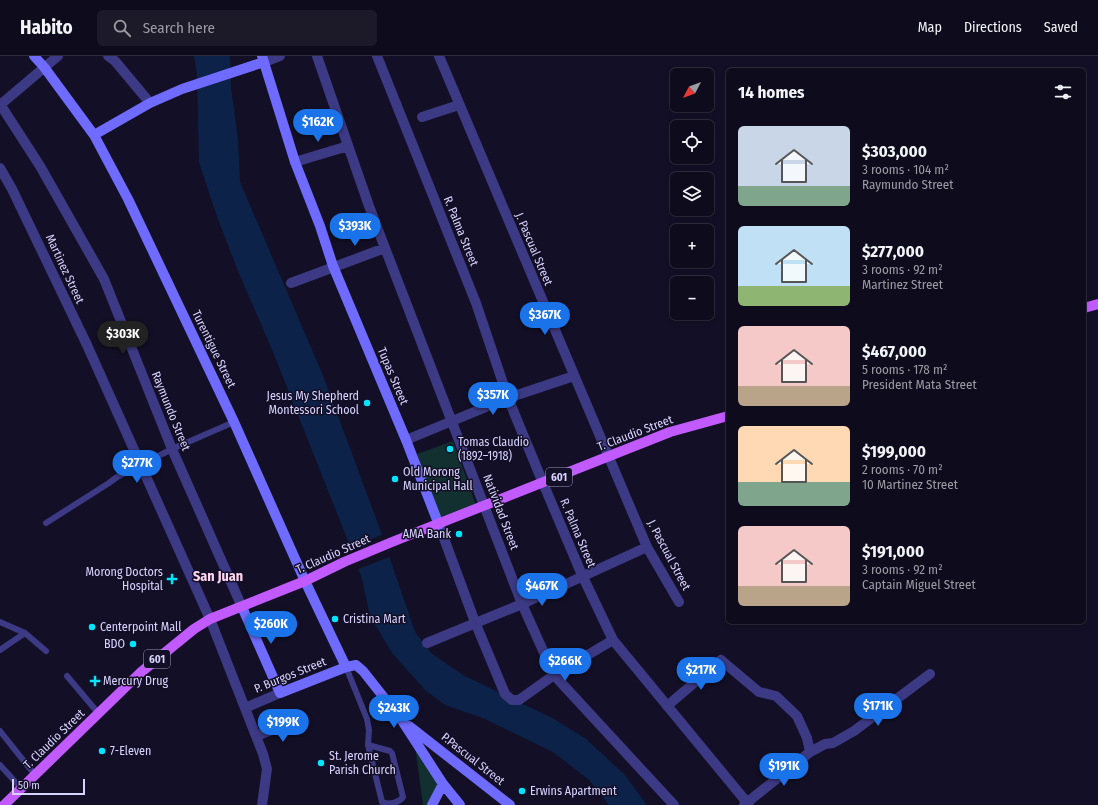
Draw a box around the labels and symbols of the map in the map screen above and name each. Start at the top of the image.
north arrow [670,68,714,112]
pin: $162K [290,109,346,143]
street label: R. Palma Street [441,194,481,268]
street label: J. Pascual Street [512,210,556,288]
pin: $393K [327,213,383,247]
street label: Martinez Street [43,232,87,306]
pin: $367K [517,302,573,336]
street label: Turentigue Street [189,308,239,390]
pin: $303K [95,321,151,355]
street label: Tupas Street [375,345,411,407]
street label: Raymundo Street [149,369,193,453]
pin: $357K [465,382,521,416]
place label: Jesus My Shepherd Montessori School [267,389,359,417]
marker: Jesus My Shepherd Montessori School [362,398,372,408]
street label: T. Claudio Street [595,412,675,454]
place label: Tomas Claudio (1892–1918) [458,435,529,463]
marker: Tomas Claudio (1892–1918) [445,444,455,454]
pin: $277K [109,450,165,484]
place label: Old Morong Municipal Hall [403,465,473,493]
road number: 601 [546,468,572,486]
street label: Natividad Street [480,472,522,552]
marker: Old Morong Municipal Hall [390,474,400,484]
street label: R. Palma Street [557,496,599,570]
street label: J. Pascual Street [645,517,693,593]
place label: AMA Bank [403,527,451,541]
marker: AMA Bank [454,529,464,539]
street label: T. Claudio Street [294,531,372,577]
place label: Morong Doctors Hospital [86,565,163,593]
district label: San Juan [193,568,243,585]
marker: Morong Doctors Hospital [166,573,178,585]
pin: $467K [514,573,570,607]
pin: $260K [243,611,299,645]
place label: Cristina Mart [343,612,406,626]
marker: Cristina Mart [330,614,340,624]
place label: Centerpoint Mall [100,620,181,634]
marker: Centerpoint Mall [87,622,97,632]
place label: BDO [104,637,125,651]
marker: BDO [128,639,138,649]
pin: $266K [537,648,593,682]
road number: 601 [144,650,170,668]
street label: P. Burgos Street [252,654,328,696]
pin: $217K [673,657,729,691]
place label: Mercury Drug [103,674,168,688]
marker: Mercury Drug [90,676,100,686]
pin: $171K [850,693,906,727]
pin: $243K [366,695,422,729]
street label: T. Claudio Street [21,706,88,772]
pin: $199K [255,709,311,743]
street label: P.Pascual Street [439,730,508,788]
place label: 7-Eleven [110,744,151,758]
marker: 7-Eleven [97,746,107,756]
place label: St. Jerome Parish Church [329,749,396,777]
pin: $191K [756,753,812,787]
marker: St. Jerome Parish Church [316,758,326,768]
scale bar [12,777,85,796]
place label: Erwins Apartment [530,784,617,798]
marker: Erwins Apartment [517,786,527,796]

